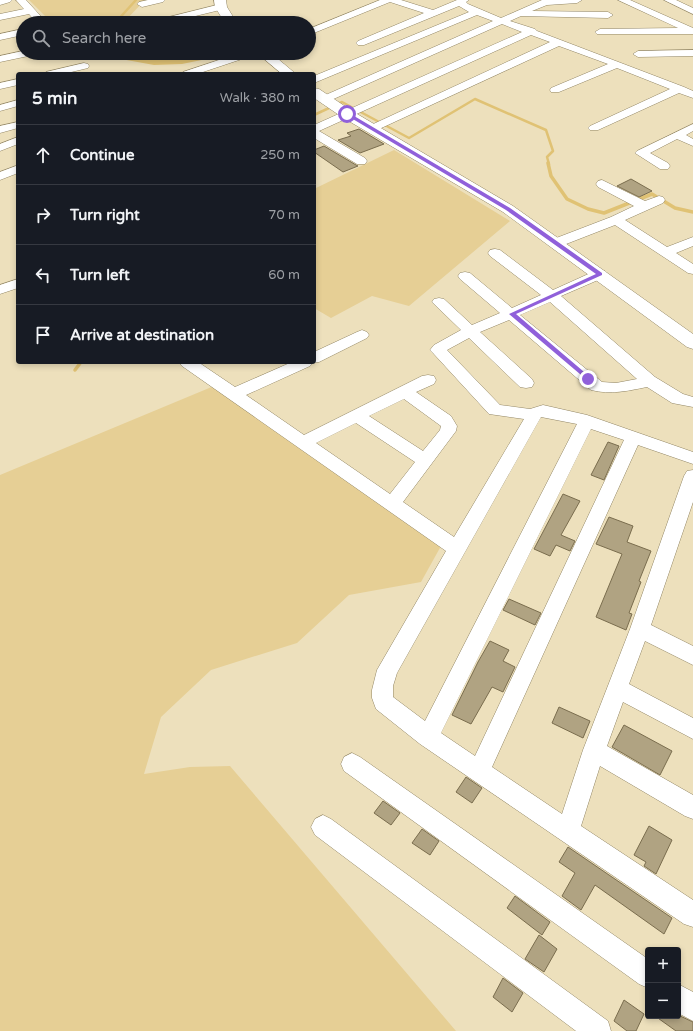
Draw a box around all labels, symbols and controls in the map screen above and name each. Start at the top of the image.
search box [16,16,316,60]
icon: search [30,27,52,49]
text: Search here [62,29,146,47]
text: 5 min [32,88,77,109]
text: Walk · 380 m [220,90,300,106]
route start [338,105,356,123]
icon: ahead [32,144,54,166]
text: Continue [70,146,134,164]
text: 250 m [260,147,300,163]
icon: right [32,204,54,226]
text: Turn right [70,206,140,224]
text: 70 m [268,207,300,223]
icon: left [32,264,54,286]
text: Turn left [70,266,130,284]
text: 60 m [268,267,300,283]
icon: arrive [32,324,54,346]
text: Arrive at destination [70,326,214,344]
route end [579,370,597,388]
map controls [645,947,681,1019]
button: + [645,947,681,983]
button: − [645,983,681,1019]

